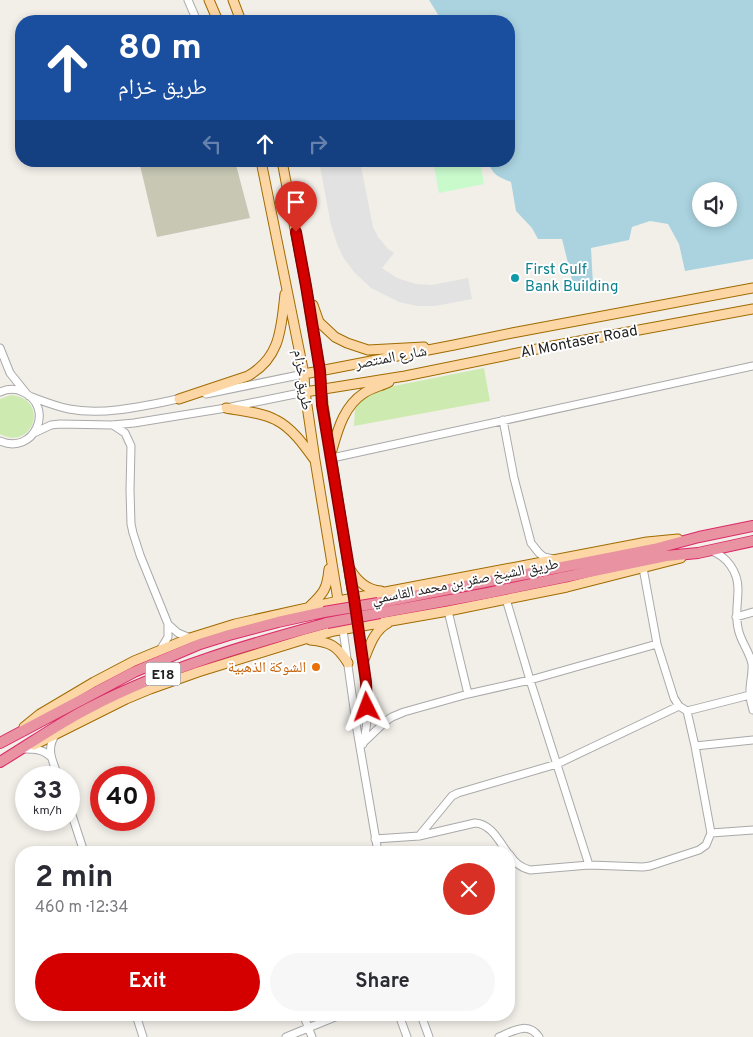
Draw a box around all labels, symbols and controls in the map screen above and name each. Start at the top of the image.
text: 80 m [118,27,202,71]
icon: ahead [35,35,100,100]
text: طريق خزام [118,75,207,102]
icon: left [198,130,226,158]
icon: ahead [251,130,279,158]
icon: right [304,130,332,158]
pin [275,181,317,232]
map controls [692,182,737,227]
button: sound [692,182,737,227]
icon: arrive [282,188,310,216]
place label: First Gulf Bank Building [525,261,618,297]
marker: First Gulf Bank Building [509,272,521,284]
street label: Al Montaser Road [519,322,639,363]
street label: شارع المنتصر [353,342,429,375]
street label: طريق خزام [288,349,315,412]
street label: طريق الشيخ صقر بن محمد القاسمي [370,555,561,611]
place label: الشوكة الذهبية [228,659,306,678]
marker: الشوكة الذهبية [310,661,322,673]
road number: E18 [146,662,180,686]
position arrow [340,680,392,732]
speed limit sign: 40 [90,766,155,831]
text: 33 [33,776,62,808]
text: km/h [33,803,62,819]
text: 2 min [35,860,113,897]
button: close [443,863,495,915]
text: 460 m · 12:34 [35,898,129,918]
button: Exit [35,953,260,1011]
button: Share [270,953,495,1011]

